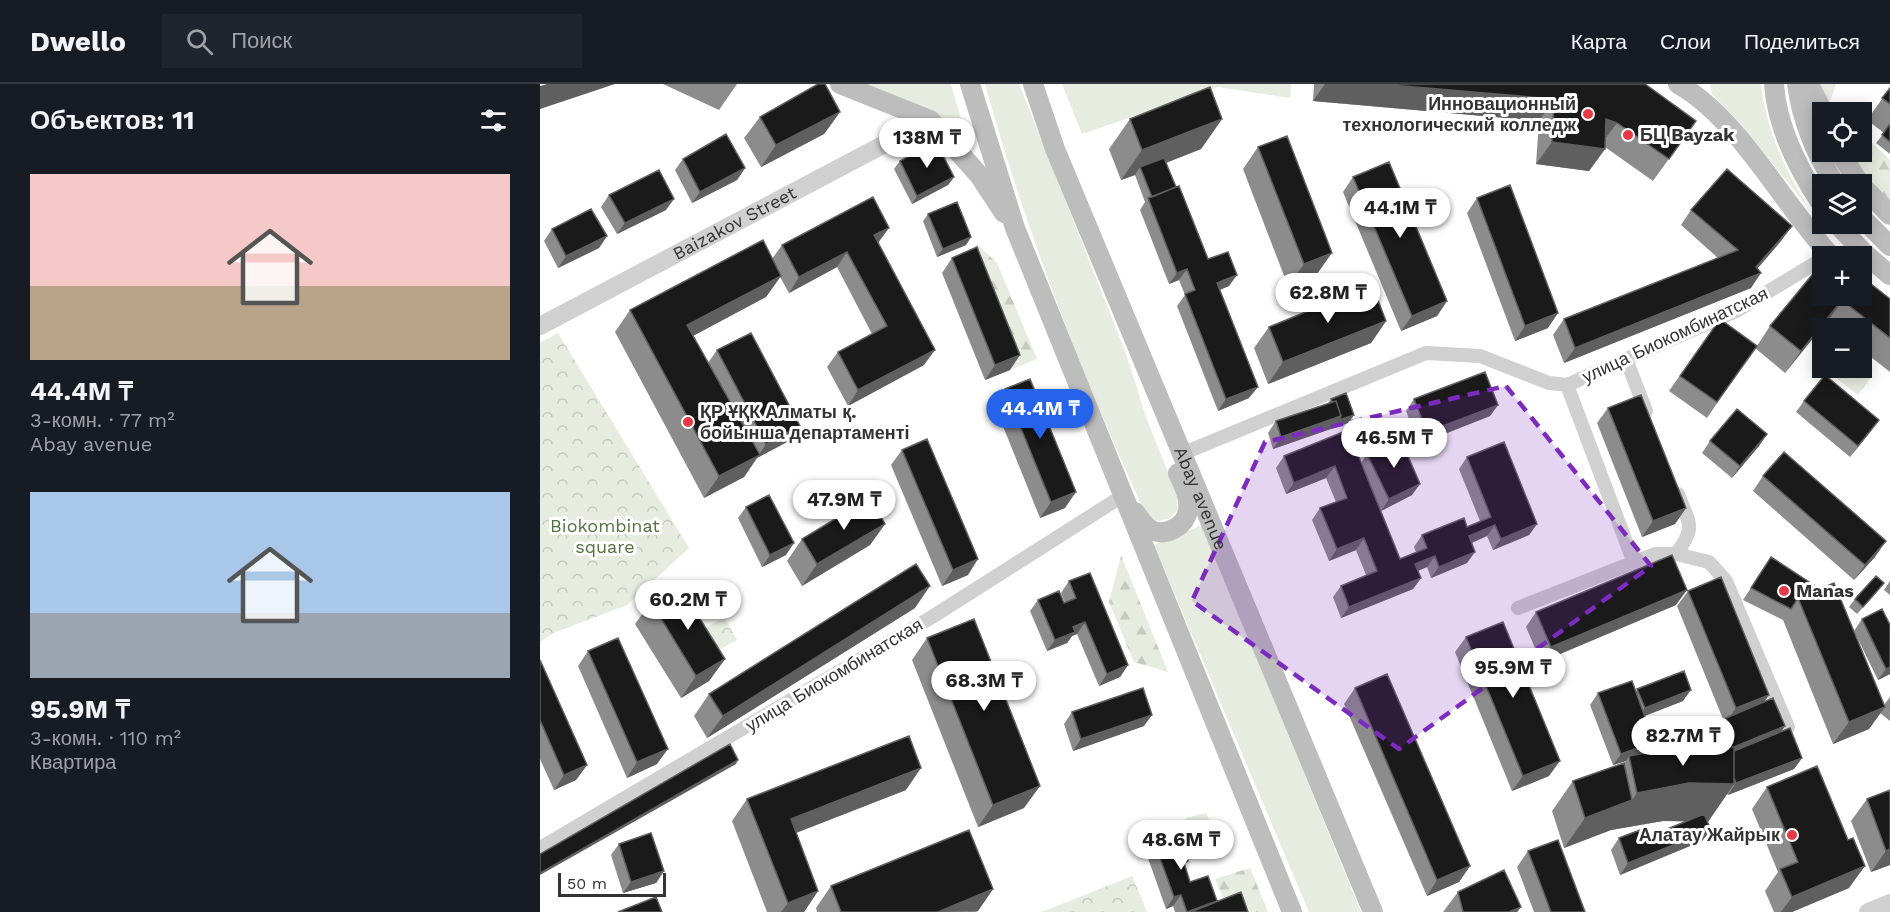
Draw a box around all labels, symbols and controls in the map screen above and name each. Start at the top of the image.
search box [162,14,582,68]
text: Dwello [30,25,126,58]
icon: search [183,25,216,58]
text: Поиск [231,28,292,53]
text: Карта [1571,29,1627,54]
text: Слои [1660,29,1711,54]
text: Поделиться [1744,29,1860,54]
place label: Инновационный технологический колледж [1343,93,1576,135]
map controls [1812,102,1872,378]
button: locate [1812,102,1872,162]
icon: filters [477,104,510,137]
text: Объектов: 11 [30,105,194,135]
marker: Инновационный технологический колледж [1581,107,1595,121]
pin: 138M ₸ [878,118,976,169]
place label: БЦ Bayzak [1640,124,1735,145]
text: 138M ₸ [893,125,961,149]
marker: БЦ Bayzak [1621,128,1635,142]
button: layers [1812,174,1872,234]
street label: Baizakov Street [669,181,800,264]
pin: 44.1M ₸ [1345,188,1455,239]
text: 44.1M ₸ [1364,195,1437,219]
icon: home [216,213,324,321]
button: + [1812,246,1872,306]
pin: 62.8M ₸ [1273,273,1383,324]
text: 62.8M ₸ [1289,280,1367,304]
street label: улица Биокомбинатская [1578,282,1771,387]
button: − [1812,318,1872,378]
text: 44.4M ₸ [30,376,133,406]
pin: 44.4M ₸ [985,389,1095,440]
text: 44.4M ₸ [1000,396,1080,420]
place label: ҚР ҰҚК Алматы қ. бойынша департаменті [700,401,910,443]
text: 3-комн. · 77 m² [30,408,174,432]
marker: ҚР ҰҚК Алматы қ. бойынша департаменті [681,415,695,429]
pin: 46.5M ₸ [1339,418,1449,469]
text: 46.5M ₸ [1355,425,1433,449]
text: Abay avenue [30,432,152,456]
street label: Abay avenue [1170,443,1232,553]
pin: 47.9M ₸ [789,480,899,531]
text: 47.9M ₸ [807,487,881,511]
park label: Biokombinat square [550,515,660,557]
icon: home [216,531,324,639]
pin: 60.2M ₸ [633,580,743,631]
place label: Manas [1796,580,1854,601]
marker: Manas [1777,584,1791,598]
text: 60.2M ₸ [649,587,727,611]
street label: улица Биокомбинатская [741,613,926,736]
pin: 95.9M ₸ [1458,648,1568,699]
text: 95.9M ₸ [1475,655,1551,679]
pin: 68.3M ₸ [929,661,1039,712]
text: 68.3M ₸ [945,668,1023,692]
text: 95.9M ₸ [30,694,130,724]
pin: 82.7M ₸ [1628,716,1738,767]
text: 82.7M ₸ [1645,723,1721,747]
text: 3-комн. · 110 m² [30,726,181,750]
text: Квартира [30,750,116,774]
pin: 48.6M ₸ [1126,820,1236,871]
place label: Алатау Жайрык [1639,824,1781,845]
text: 48.6M ₸ [1142,827,1220,851]
marker: Алатау Жайрык [1785,828,1799,842]
scale bar [558,870,666,898]
text: 50 m [567,874,607,893]

